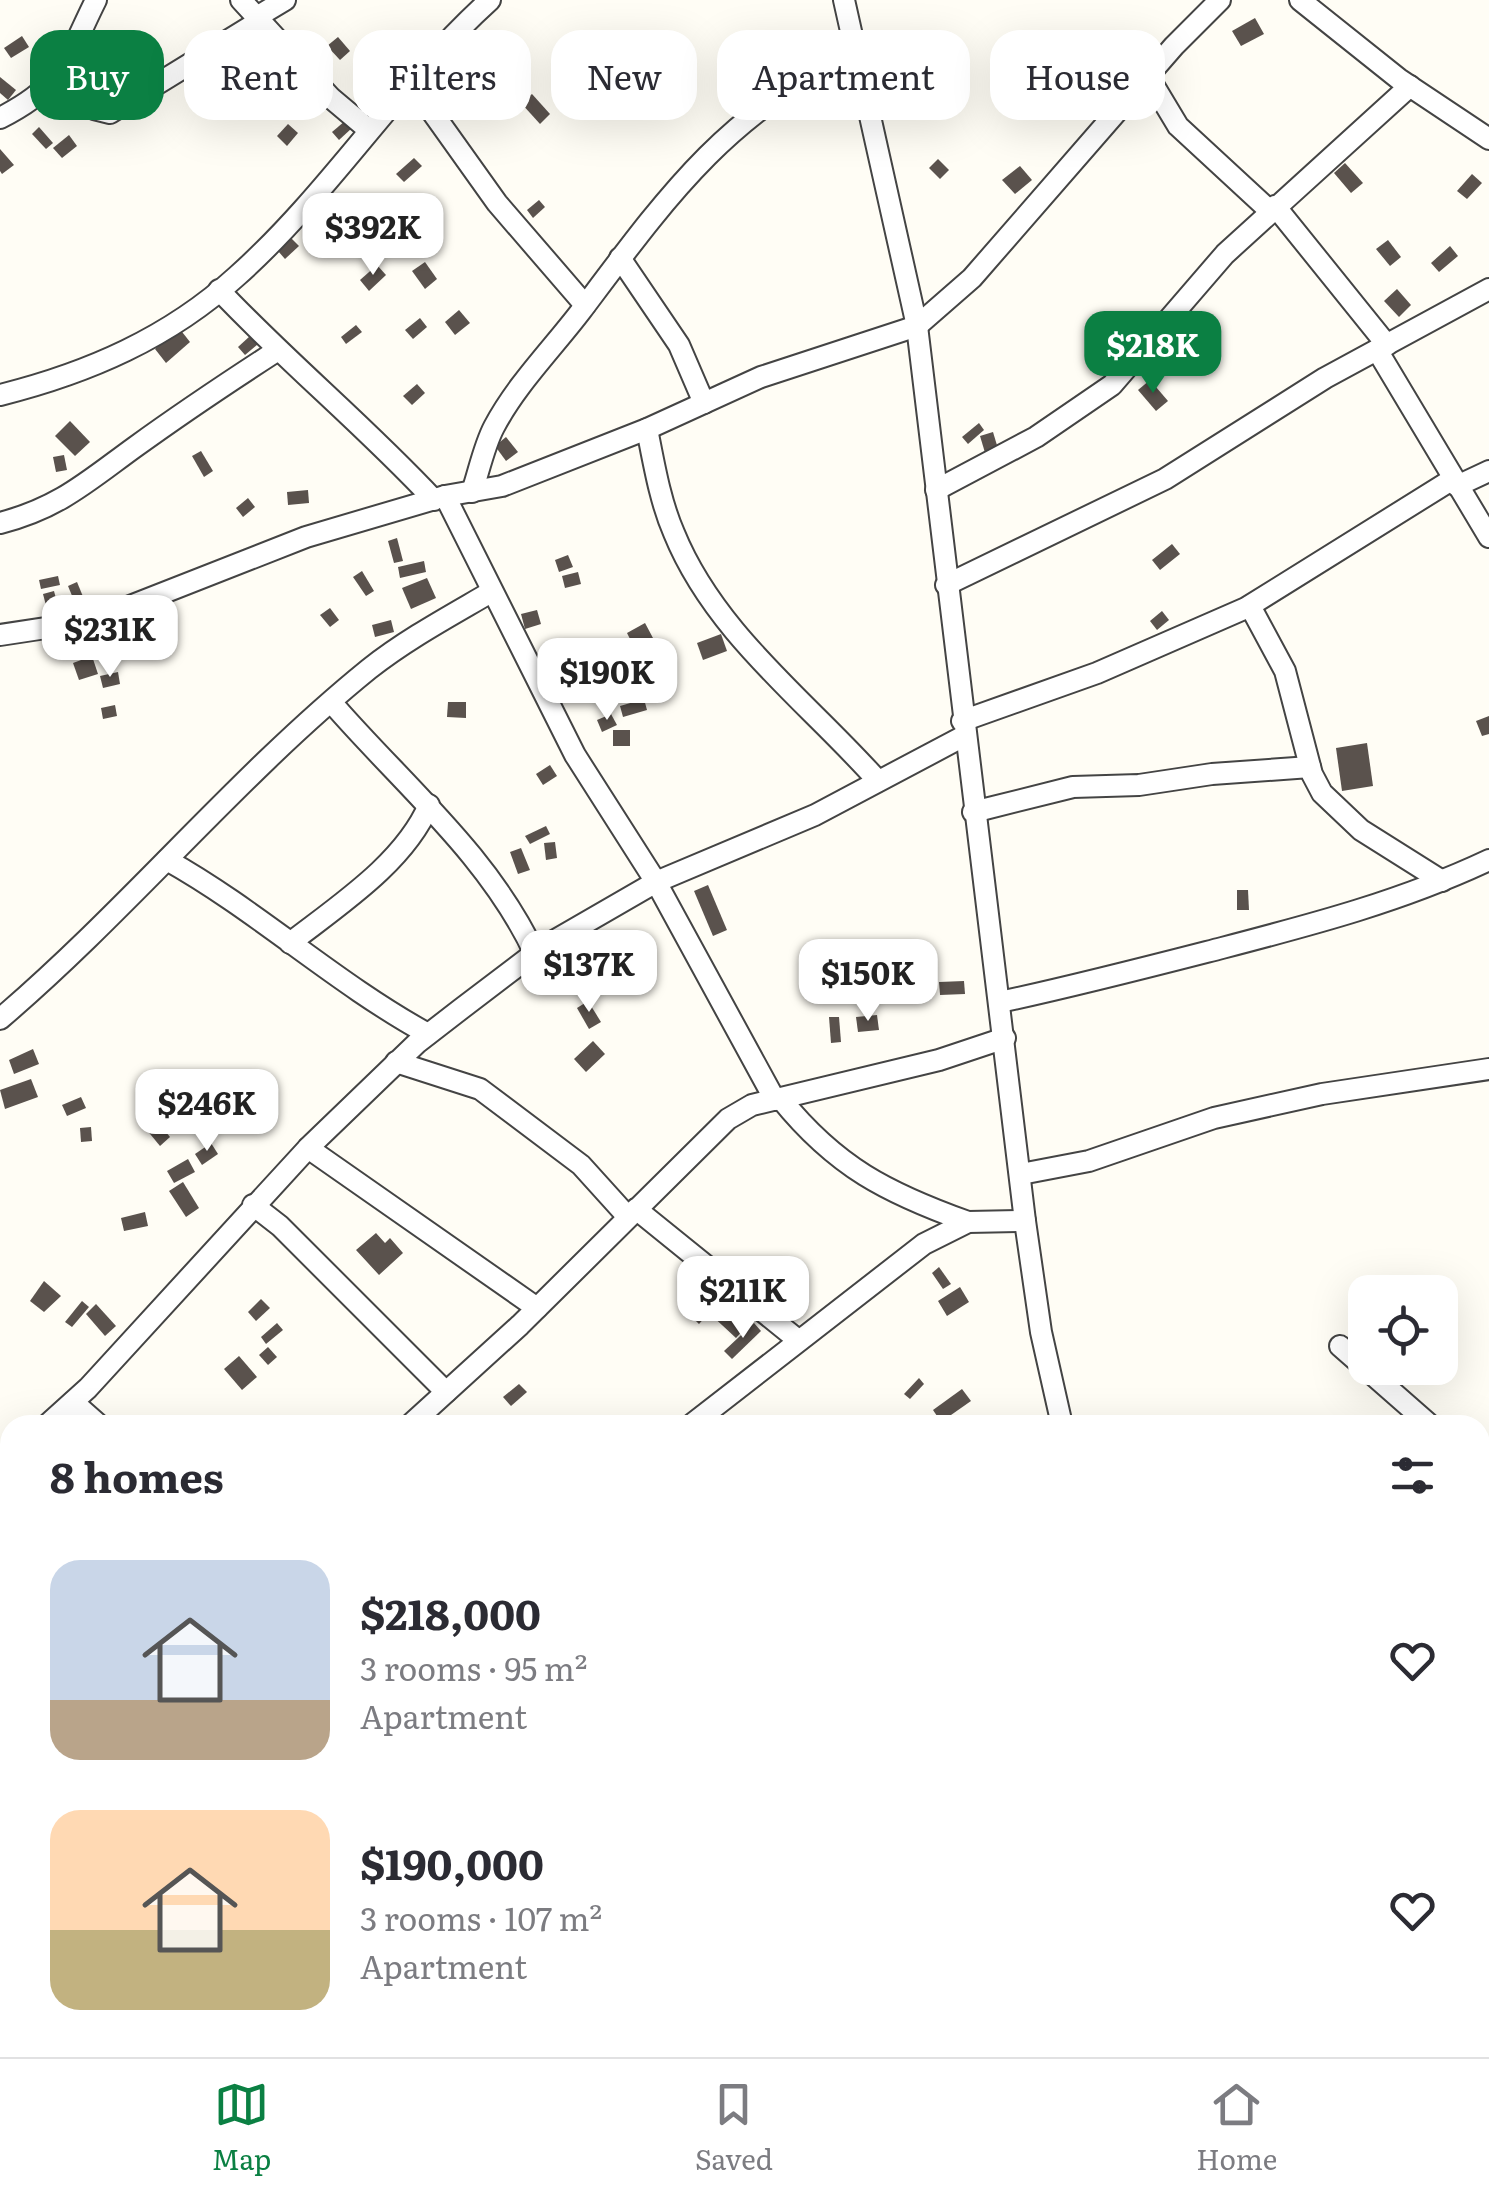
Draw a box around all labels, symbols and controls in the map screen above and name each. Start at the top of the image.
chip: Buy [30,30,164,120]
chip: Rent [184,30,333,120]
chip: Filters [353,30,531,120]
chip: New [551,30,697,120]
chip: Apartment [717,30,970,120]
chip: House [990,30,1165,120]
pin: $392K [303,193,443,278]
text: $392K [324,201,422,249]
pin: $218K [1083,311,1223,396]
text: $218K [1106,319,1200,367]
pin: $231K [40,595,180,680]
text: $231K [64,603,156,651]
pin: $190K [537,638,677,723]
text: $190K [559,646,655,694]
pin: $137K [519,930,659,1015]
text: $137K [543,938,635,986]
pin: $150K [798,939,938,1024]
text: $150K [821,947,915,995]
pin: $246K [137,1069,277,1154]
text: $246K [157,1077,257,1125]
pin: $211K [673,1256,813,1341]
text: $211K [699,1264,787,1312]
map controls [1348,1275,1458,1385]
button: locate [1348,1275,1458,1385]
text: 8 homes [50,1444,224,1506]
icon: filters [1385,1448,1440,1503]
text: $218,000 [360,1581,541,1643]
icon: home [130,1600,250,1720]
icon: heart [1385,1633,1440,1688]
text: 3 rooms · 95 m² [360,1643,588,1691]
text: Apartment [360,1691,527,1739]
text: $190,000 [360,1831,544,1893]
icon: home [130,1850,250,1970]
icon: heart [1385,1883,1440,1938]
text: 3 rooms · 107 m² [360,1893,602,1941]
text: Apartment [360,1941,527,1989]
tab: Map [212,2077,271,2179]
tab: Saved [695,2077,773,2179]
tab: Home [1196,2077,1277,2179]

